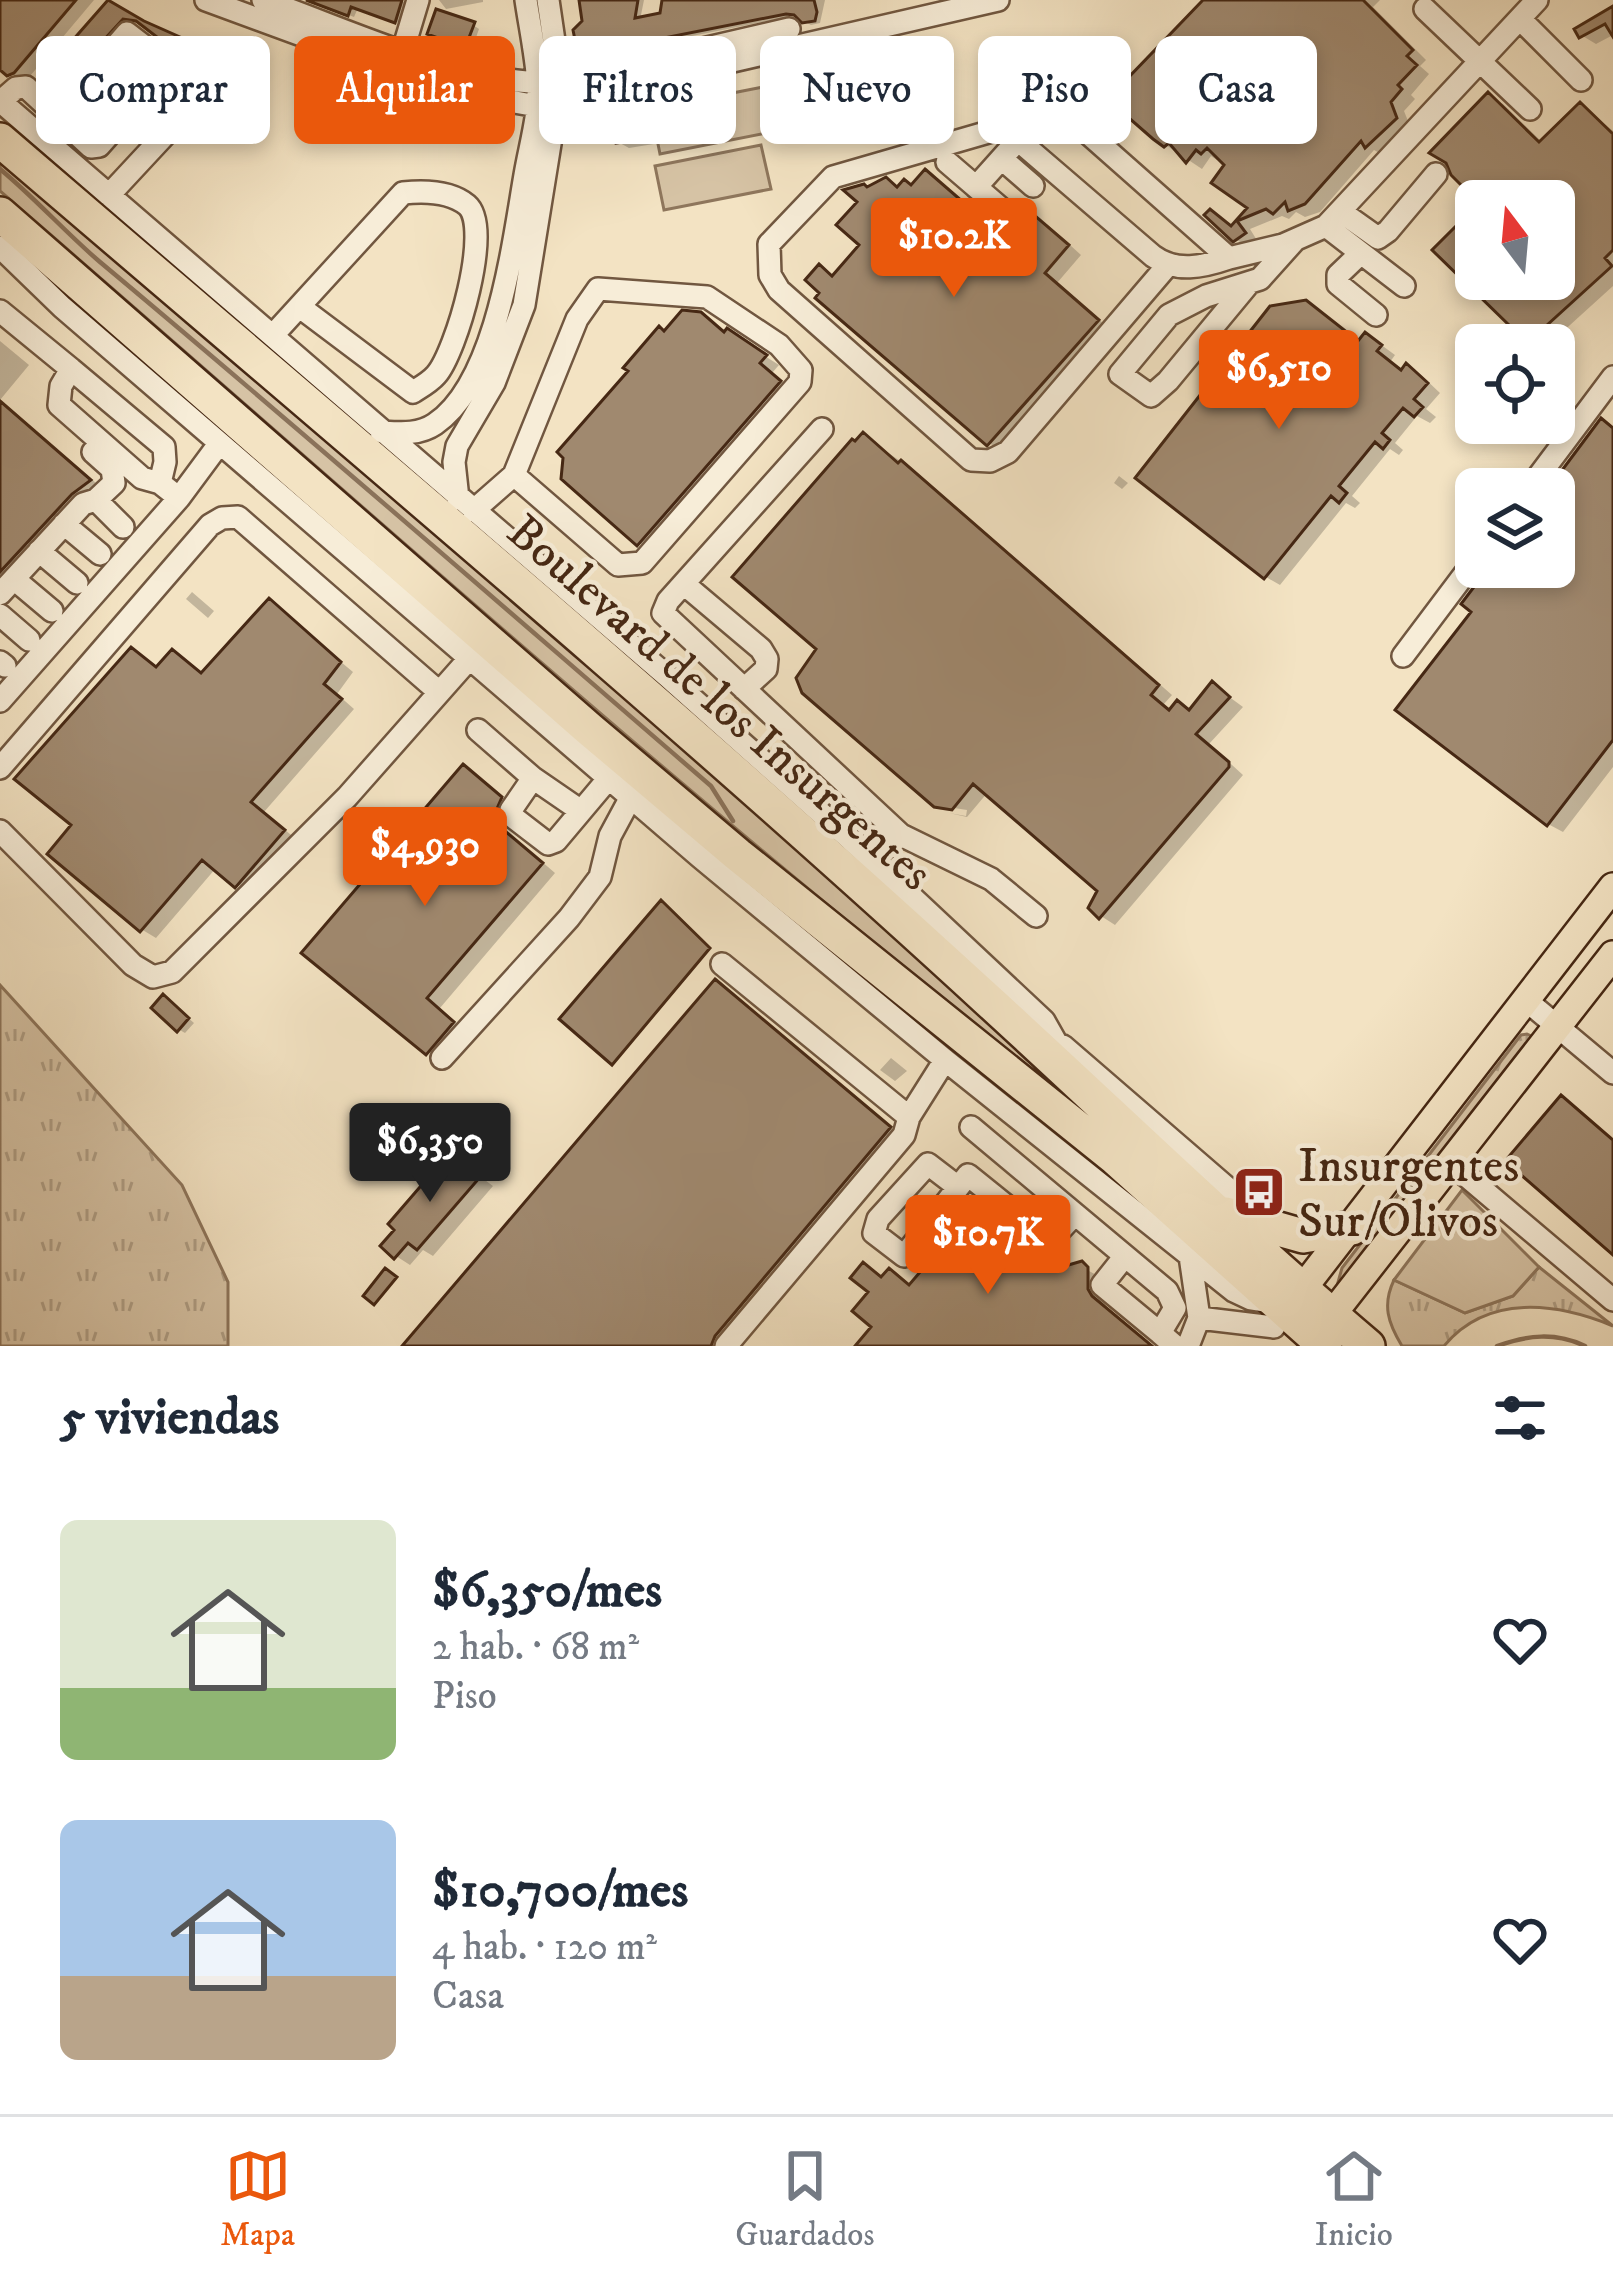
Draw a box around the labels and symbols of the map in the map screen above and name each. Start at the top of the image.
north arrow [1455,180,1575,300]
pin: $10.2K [856,198,1052,300]
pin: $6,510 [1181,330,1377,432]
street label: Boulevard de los Insurgentes [494,502,944,904]
pin: $4,930 [327,807,523,909]
pin: $6,350 [332,1103,528,1205]
place label: Insurgentes Sur/Olivos [1298,1137,1519,1252]
bus stop icon: Insurgentes Sur/Olivos [1231,1164,1287,1220]
pin: $10.7K [890,1195,1086,1297]

